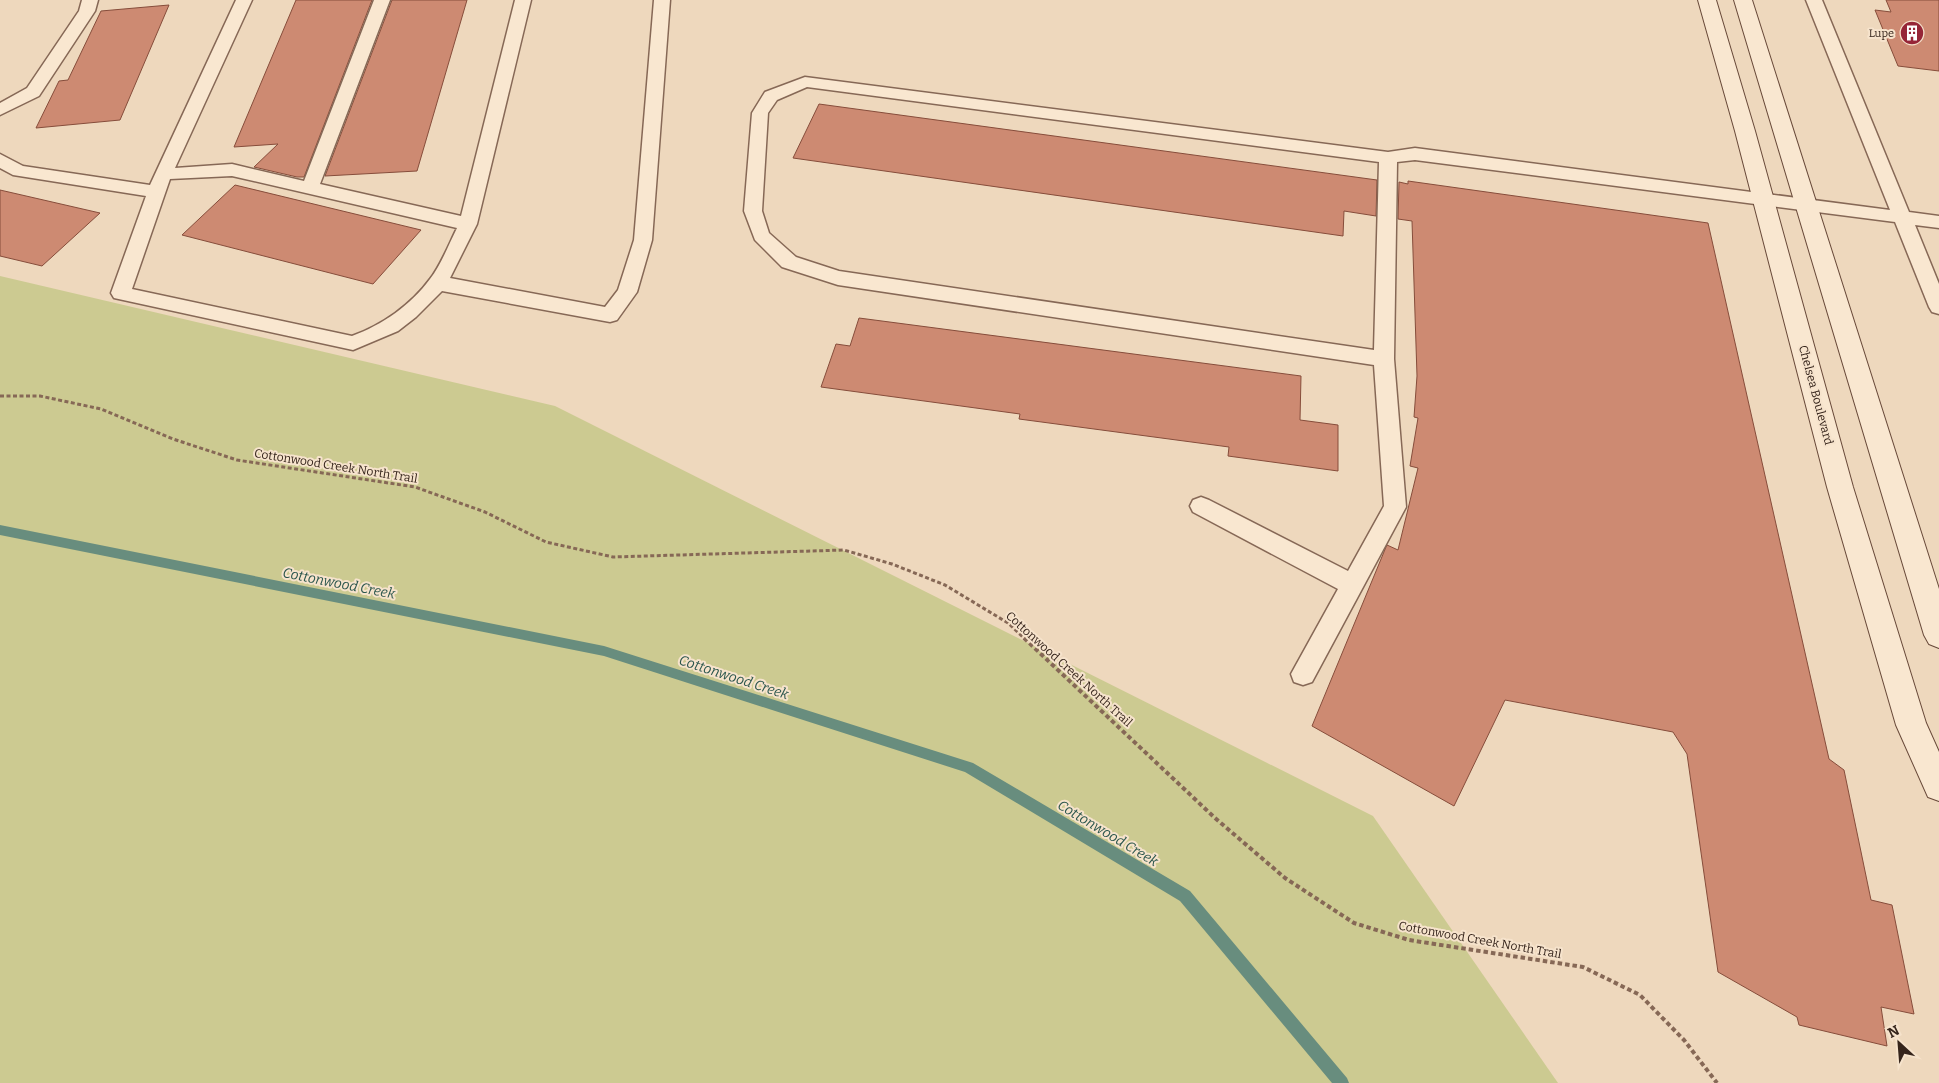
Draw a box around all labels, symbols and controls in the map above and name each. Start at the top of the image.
building icon: Lupe [1899,20,1925,46]
place label: Lupe [1869,27,1894,40]
street label: Chelsea Boulevard [1796,344,1836,446]
street label: Cottonwood Creek North Trail [253,446,419,486]
water label: Cottonwood Creek [281,564,397,603]
street label: Cottonwood Creek North Trail [1003,608,1136,730]
water label: Cottonwood Creek [677,652,791,703]
water label: Cottonwood Creek [1054,797,1161,870]
street label: Cottonwood Creek North Trail [1397,919,1563,961]
north arrow [1874,1018,1924,1068]
text: N [1885,1022,1902,1042]

